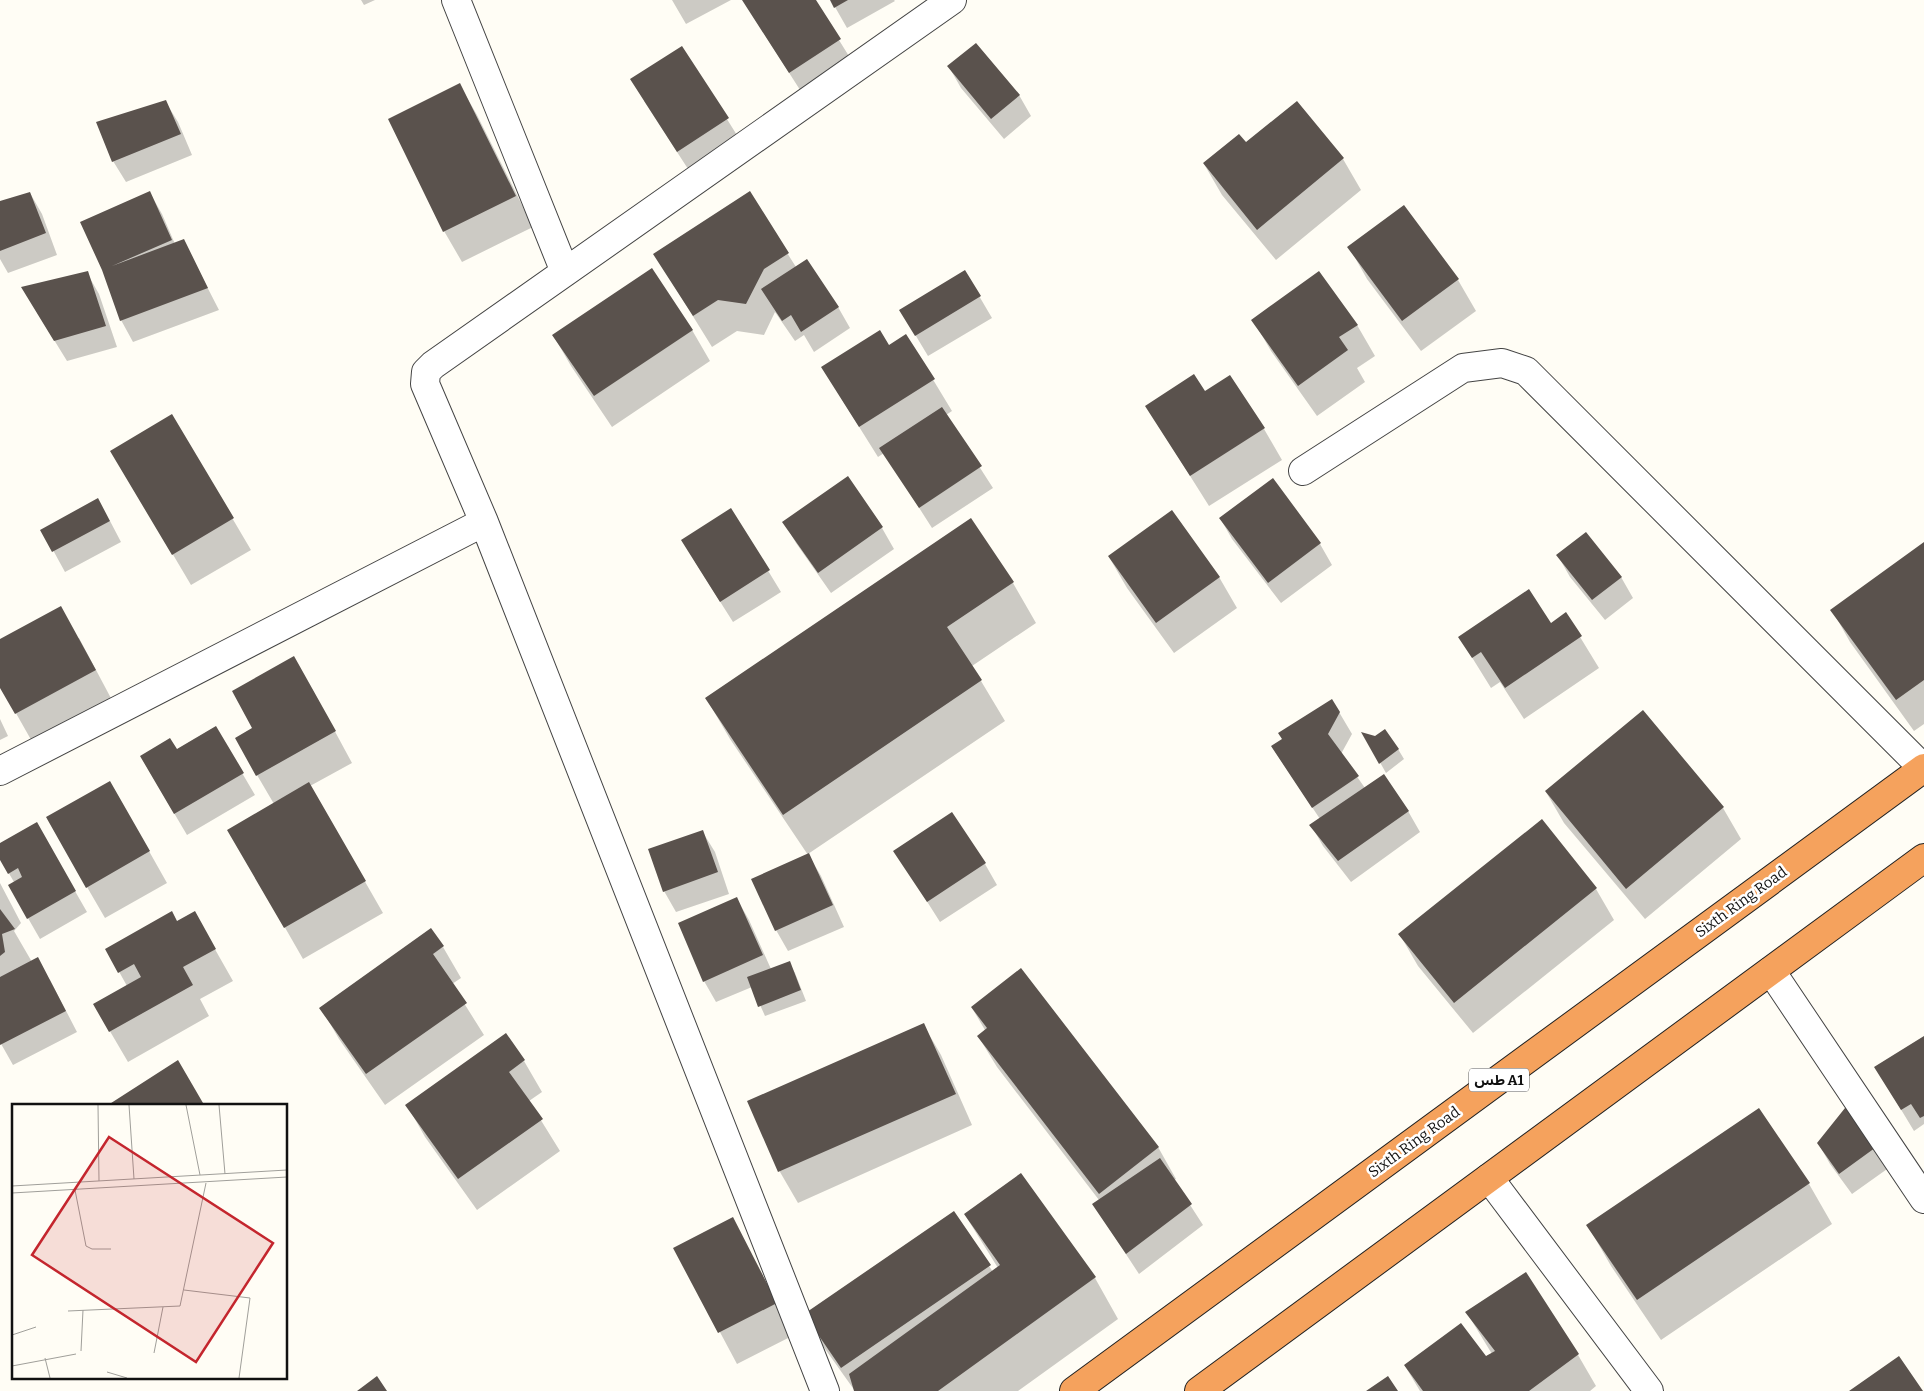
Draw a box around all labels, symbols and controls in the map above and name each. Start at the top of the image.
street label: Sixth Ring Road [1692,863,1790,941]
road number: طس A1 [1469,1068,1529,1092]
street label: Sixth Ring Road [1365,1103,1463,1181]
inset map [12,1104,288,1378]

